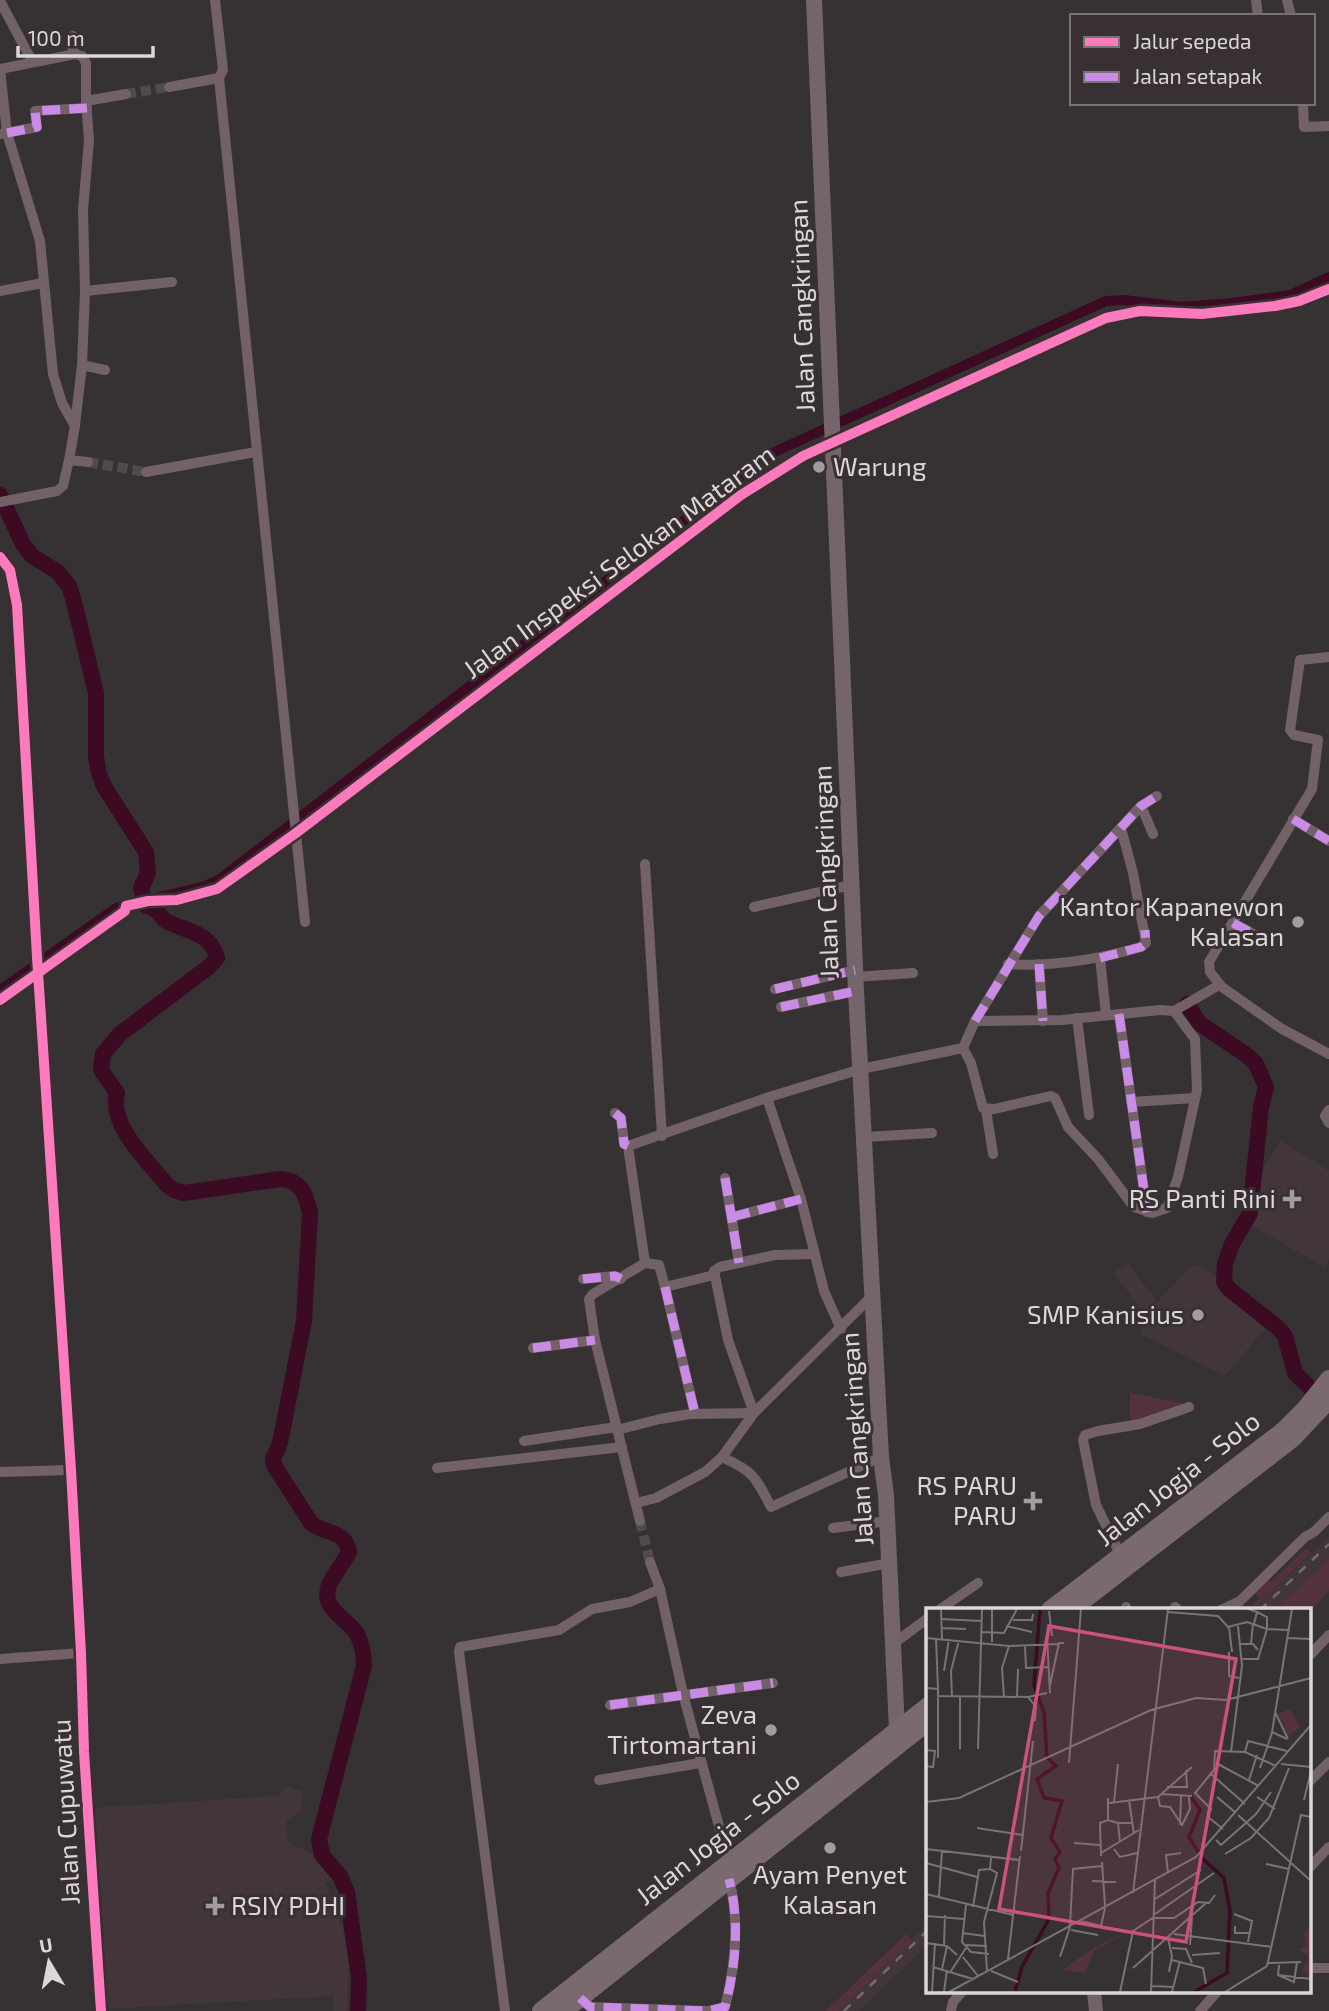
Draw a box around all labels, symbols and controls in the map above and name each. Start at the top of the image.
scale bar [18,14,152,58]
legend [1070,14,1315,105]
text: 100 m [28,25,85,50]
text: Jalur sepeda [1133,28,1252,53]
text: Jalan setapak [1133,63,1263,88]
street label: Jalan Cangkringan [781,199,820,413]
street label: Jalan Inspeksi Selokan Mataram [456,437,780,684]
place label: Warung [833,450,926,481]
marker: Warung [811,459,827,475]
street label: Jalan Cangkringan [805,765,844,979]
place label: Kantor Kapanewon Kalasan [1060,890,1284,951]
marker: Kantor Kapanewon Kalasan [1290,914,1306,930]
place label: RS Panti Rini [1129,1182,1276,1213]
marker: RS Panti Rini [1282,1189,1302,1209]
place label: SMP Kanisius [1027,1298,1184,1329]
marker: SMP Kanisius [1190,1307,1206,1323]
street label: Jalan Cangkringan [833,1331,878,1547]
street label: Jalan Jogja - Solo [1089,1404,1265,1551]
place label: RS PARU PARU [917,1469,1017,1530]
marker: RS PARU PARU [1023,1491,1043,1511]
inset map [926,1608,1312,1994]
place label: Zeva Tirtomartani [607,1698,757,1759]
street label: Jalan Cupuwatu [44,1718,85,1906]
marker: Zeva Tirtomartani [763,1722,779,1738]
street label: Jalan Jogja - Solo [629,1763,805,1910]
marker: Ayam Penyet Kalasan [822,1840,838,1856]
place label: Ayam Penyet Kalasan [753,1858,907,1919]
place label: RSIY PDHI [231,1889,345,1920]
marker: RSIY PDHI [205,1896,225,1916]
north arrow [14,1927,84,1997]
text: U [38,1932,54,1957]

